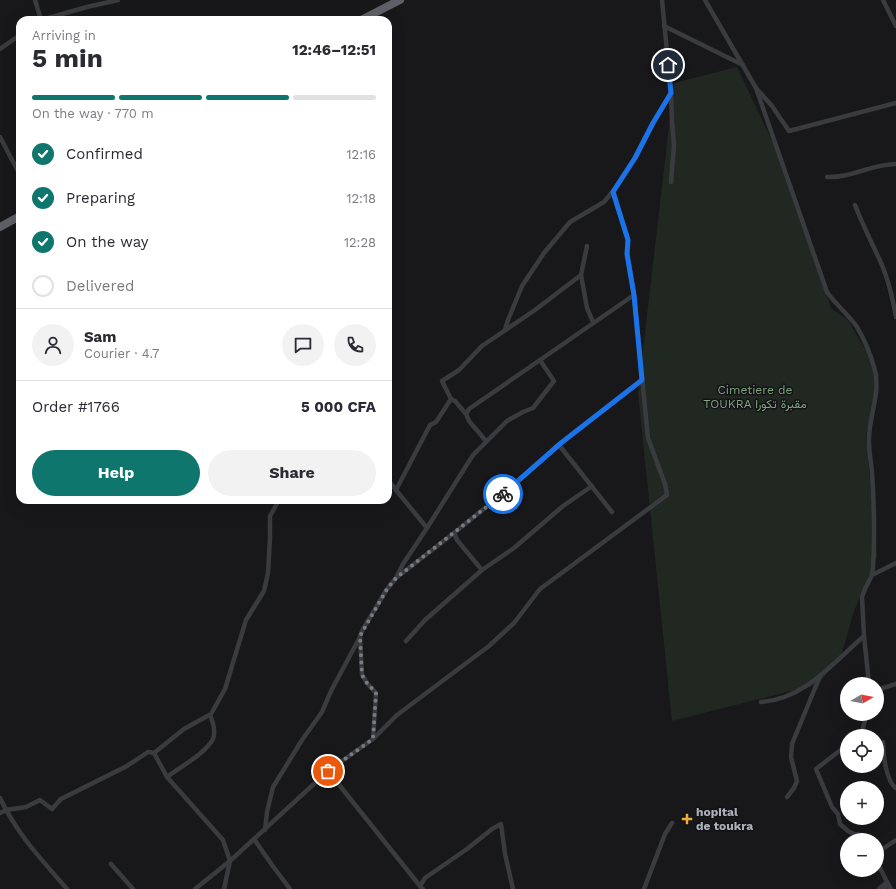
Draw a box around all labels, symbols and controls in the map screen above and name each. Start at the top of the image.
text: Arriving in [32,28,96,43]
text: 12:46–12:51 [292,41,376,59]
text: 5 min [32,43,103,73]
pin [651,48,685,82]
icon: home [657,54,679,76]
text: On the way · 770 m [32,106,154,121]
icon: check [32,143,54,165]
text: Confirmed [66,145,143,163]
text: 12:16 [347,147,376,162]
icon: check [32,187,54,209]
text: Preparing [66,189,135,207]
text: 12:18 [346,191,376,206]
icon: check [32,231,54,253]
text: On the way [66,233,148,251]
text: 12:28 [344,235,376,250]
text: Delivered [66,277,134,295]
button: person [32,324,74,366]
button: chat [282,324,324,366]
button: phone [334,324,376,366]
text: Sam [84,328,116,346]
text: Courier · 4.7 [84,346,159,361]
park label: Cimetiere de TOUKRA مقبرة تكورا [703,383,807,412]
text: Order #1766 [32,398,120,416]
text: 5 000 CFA [301,398,376,416]
button: Help [32,450,200,496]
button: Share [208,450,376,496]
courier [483,474,523,514]
icon: bike [492,483,514,505]
north arrow [840,677,884,721]
map controls [840,677,884,877]
button: locate [840,729,884,773]
pin [311,754,345,788]
icon: bag [317,760,339,782]
button: + [840,781,884,825]
place label: hopital de toukra [696,805,753,833]
marker: hopital de toukra [681,813,693,825]
button: − [840,833,884,877]

